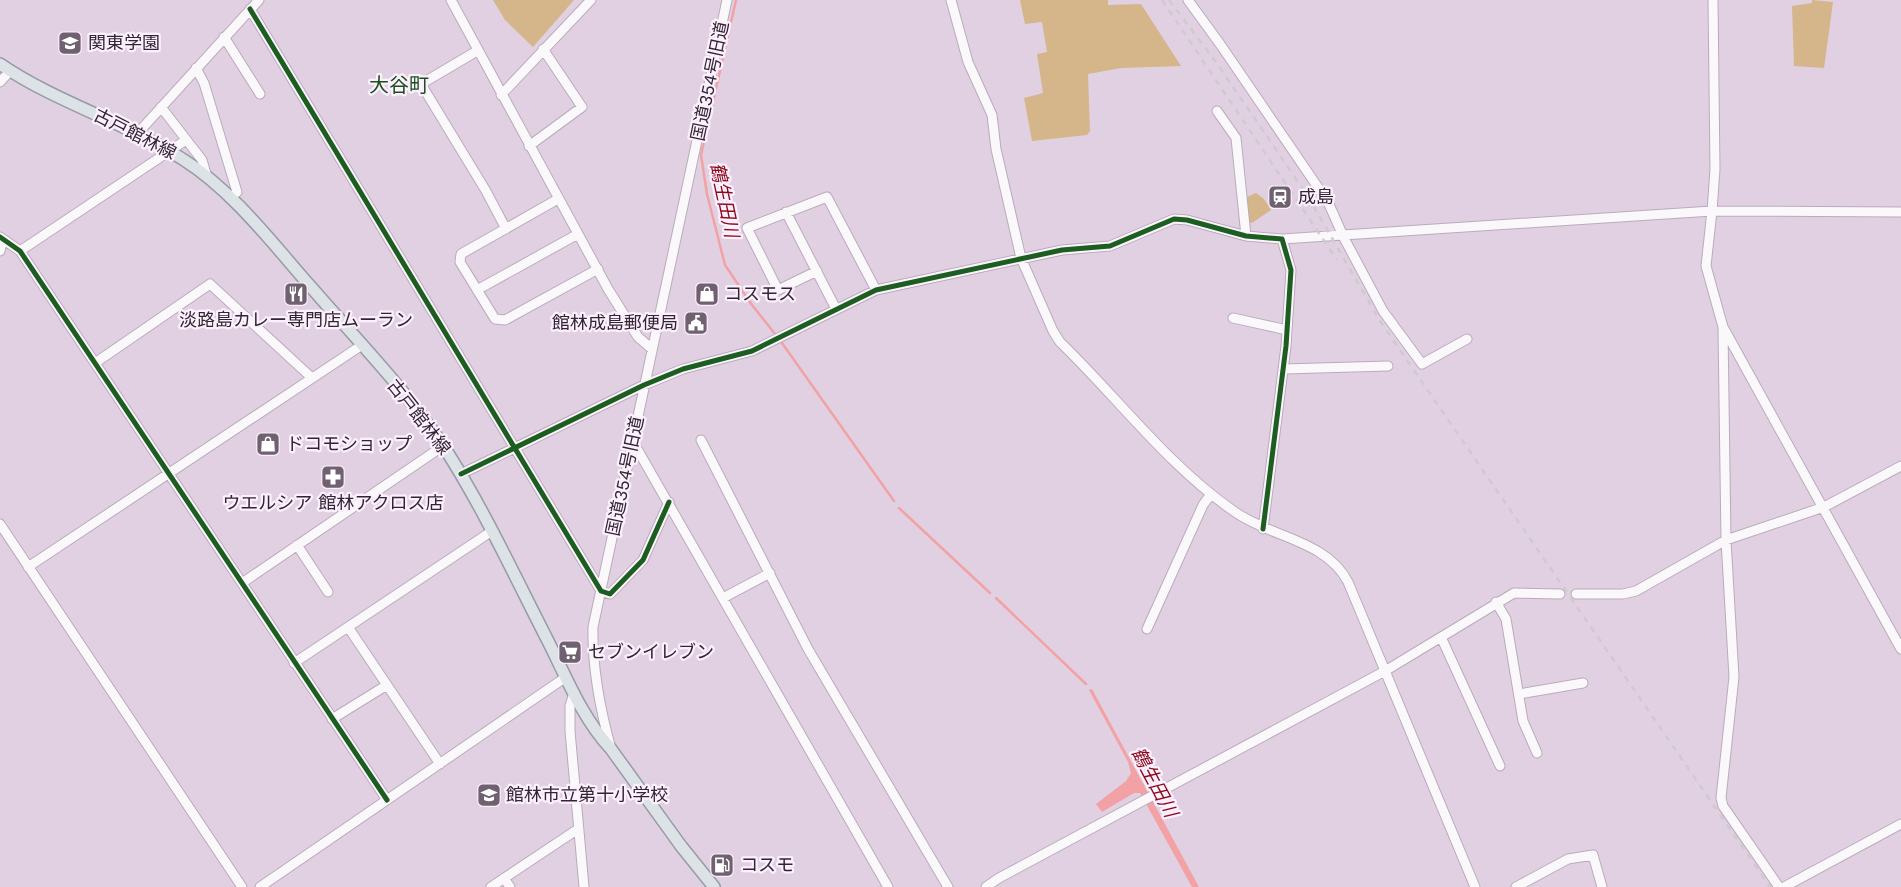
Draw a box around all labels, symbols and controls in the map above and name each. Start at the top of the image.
street label: 国道354号旧道 [687,19,732,143]
school or university icon: 関東学園 [57,30,83,56]
place label: 関東学園 [88,32,160,53]
district label: 大谷町 [369,73,429,97]
street label: 古戸館林線 [90,104,180,163]
water label: 鶴生田川 [705,161,744,242]
station icon: 成島 [1267,184,1293,210]
place label: 成島 [1298,186,1334,207]
restaurant icon: 淡路島カレー専門店ムーラン [283,281,309,307]
shop icon: コスモス [694,281,720,307]
place label: コスモス [724,283,796,304]
place label: 淡路島カレー専門店ムーラン [179,309,413,330]
public building icon: 館林成島郵便局 [683,310,709,336]
place label: 館林成島郵便局 [552,312,678,333]
street label: 古戸館林線 [383,375,455,459]
street label: 国道354号旧道 [602,414,647,538]
shop icon: ドコモショップ [255,431,281,457]
place label: ドコモショップ [286,433,412,454]
pharmacy icon: ウエルシア 館林アクロス店 [320,464,346,490]
place label: ウエルシア 館林アクロス店 [222,492,444,513]
supermarket icon: セブンイレブン [557,639,583,665]
place label: セブンイレブン [588,641,714,662]
water label: 鶴生田川 [1127,743,1183,823]
school or university icon: 館林市立第十小学校 [476,782,502,808]
place label: 館林市立第十小学校 [506,784,668,805]
fuel station icon: コスモ [709,852,735,878]
place label: コスモ [740,854,794,875]

